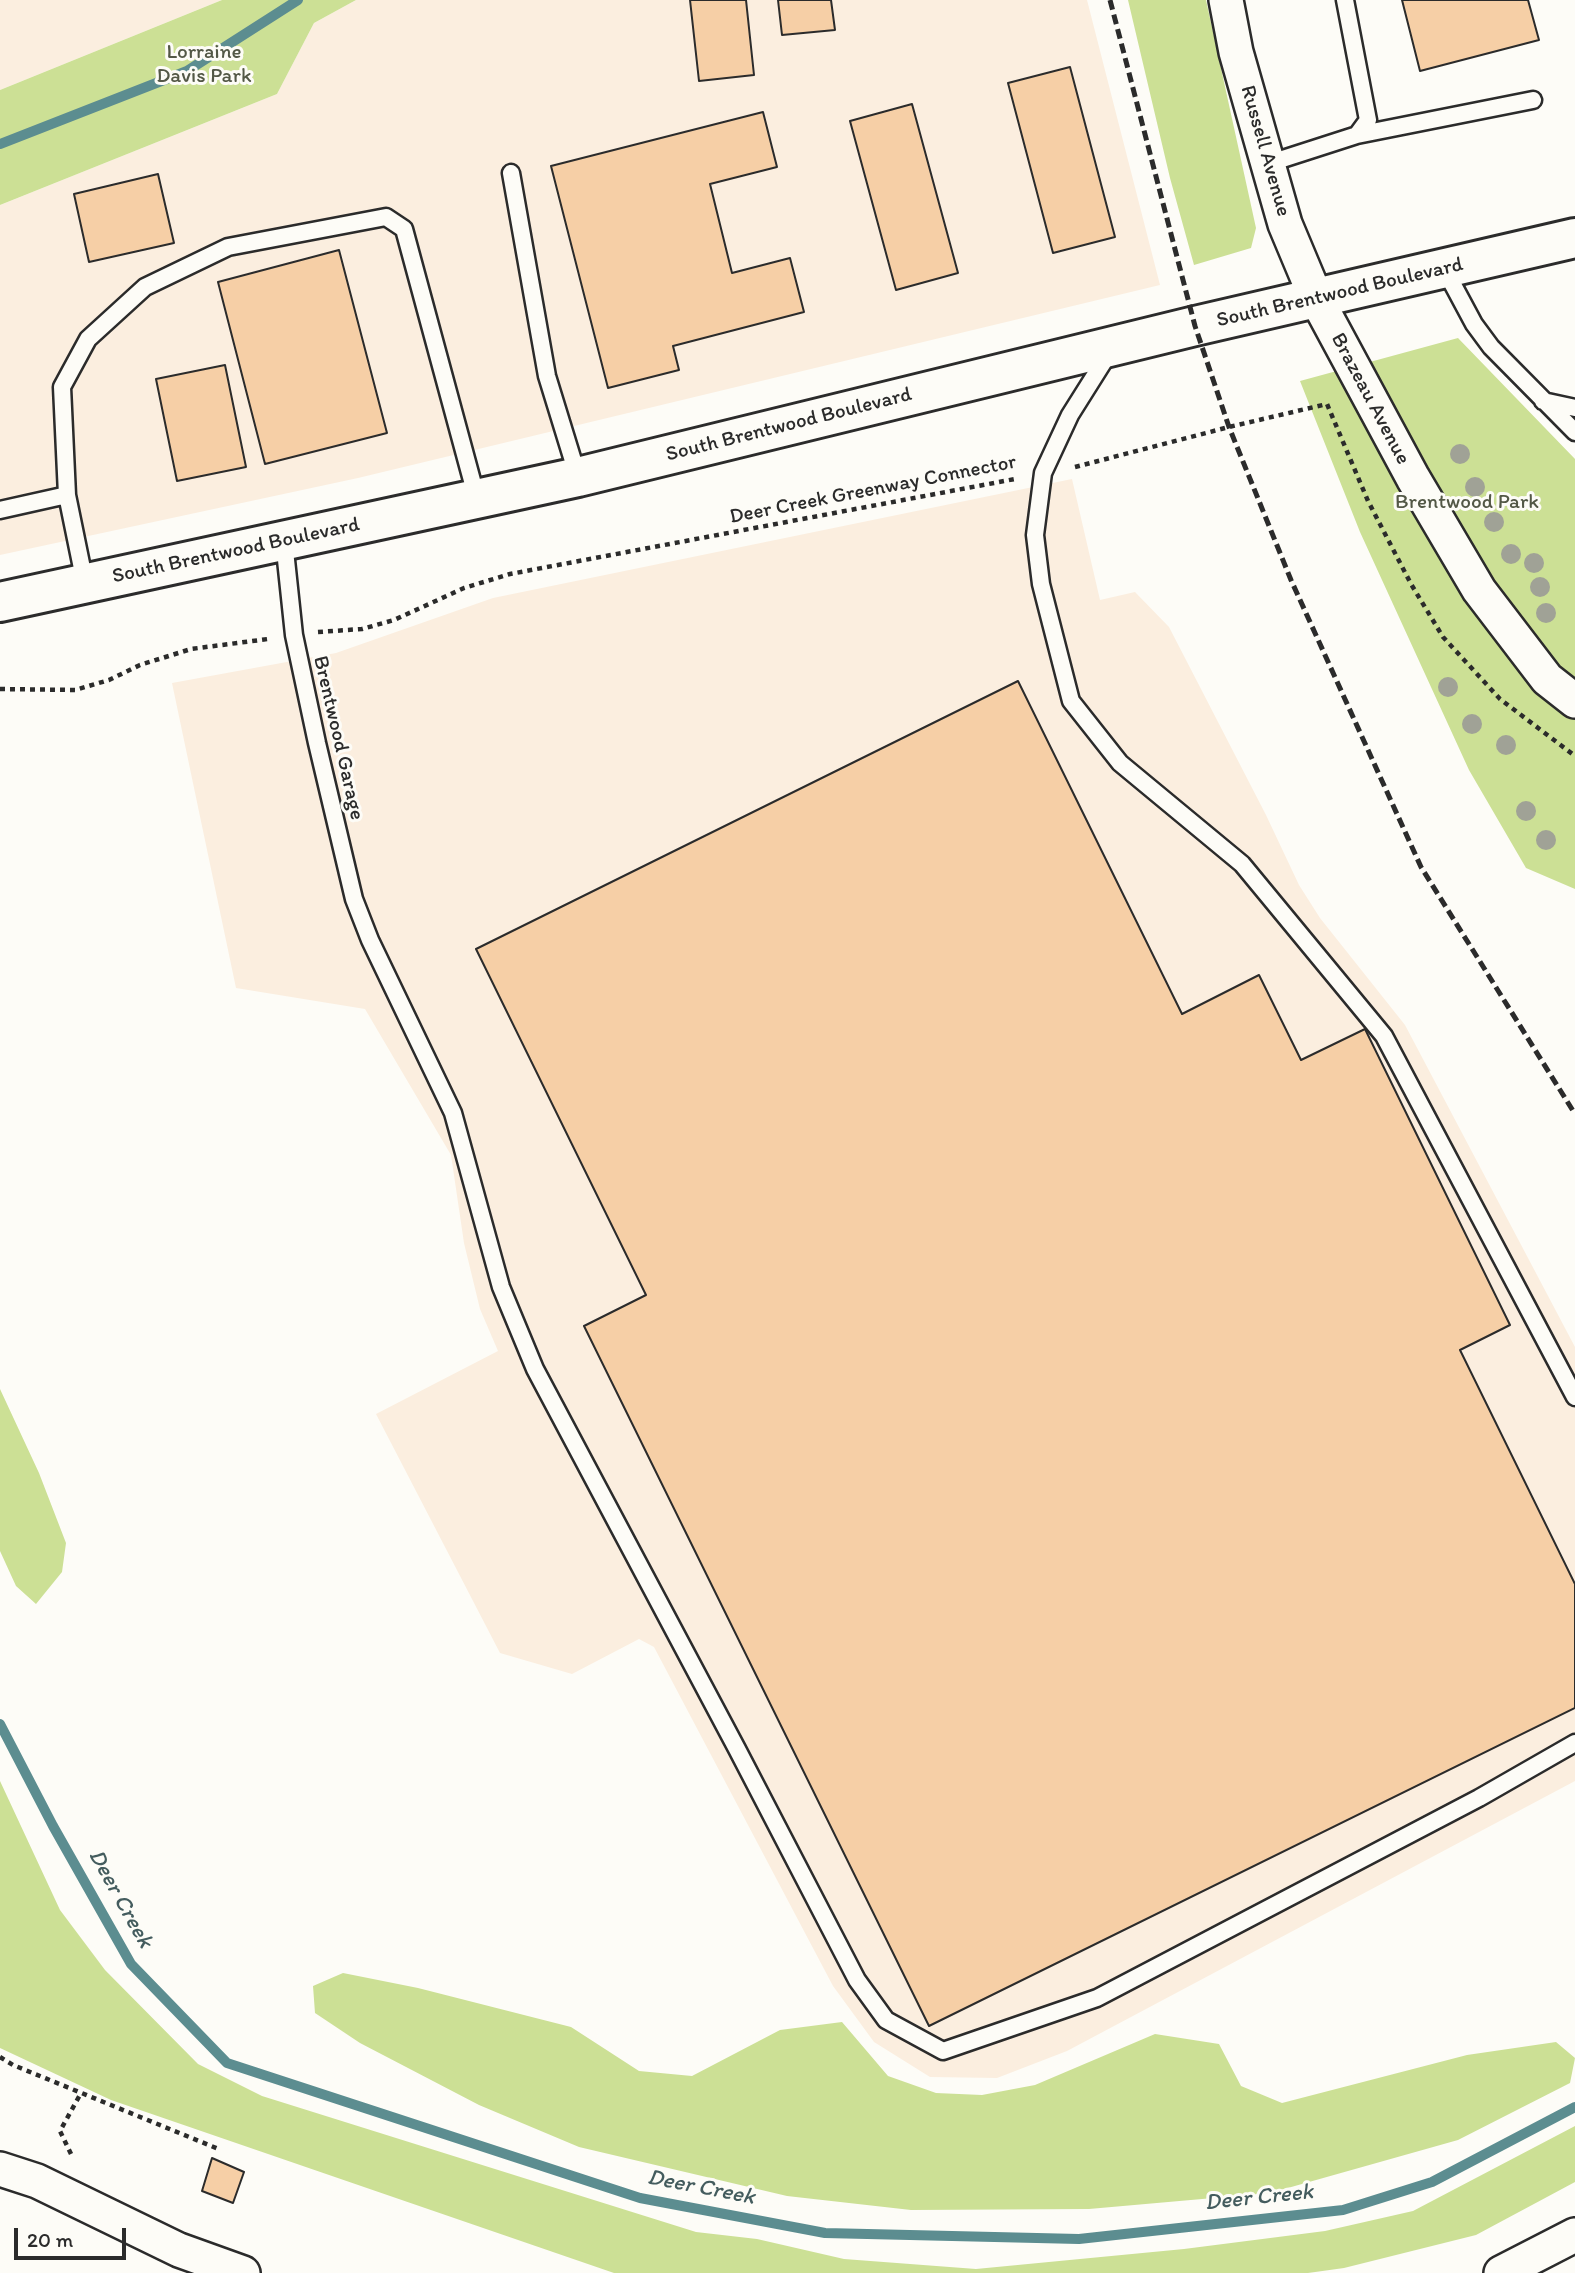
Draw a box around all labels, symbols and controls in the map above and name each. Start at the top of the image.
park label: Lorraine Davis Park [156,40,252,90]
street label: Russell Avenue [1234,83,1296,219]
street label: South Brentwood Boulevard [1214,252,1466,334]
street label: Brazeau Avenue [1325,329,1415,469]
street label: South Brentwood Boulevard [663,382,915,468]
street label: Deer Creek Greenway Connector [728,450,1018,530]
park label: Brentwood Park [1395,490,1539,516]
street label: South Brentwood Boulevard [110,512,362,590]
street label: Brentwood Garage [307,654,369,822]
water label: Deer Creek [82,1845,158,1953]
water label: Deer Creek [645,2164,757,2212]
water label: Deer Creek [1203,2179,1315,2217]
scale bar [18,2214,130,2258]
text: 20 m [27,2227,73,2252]

